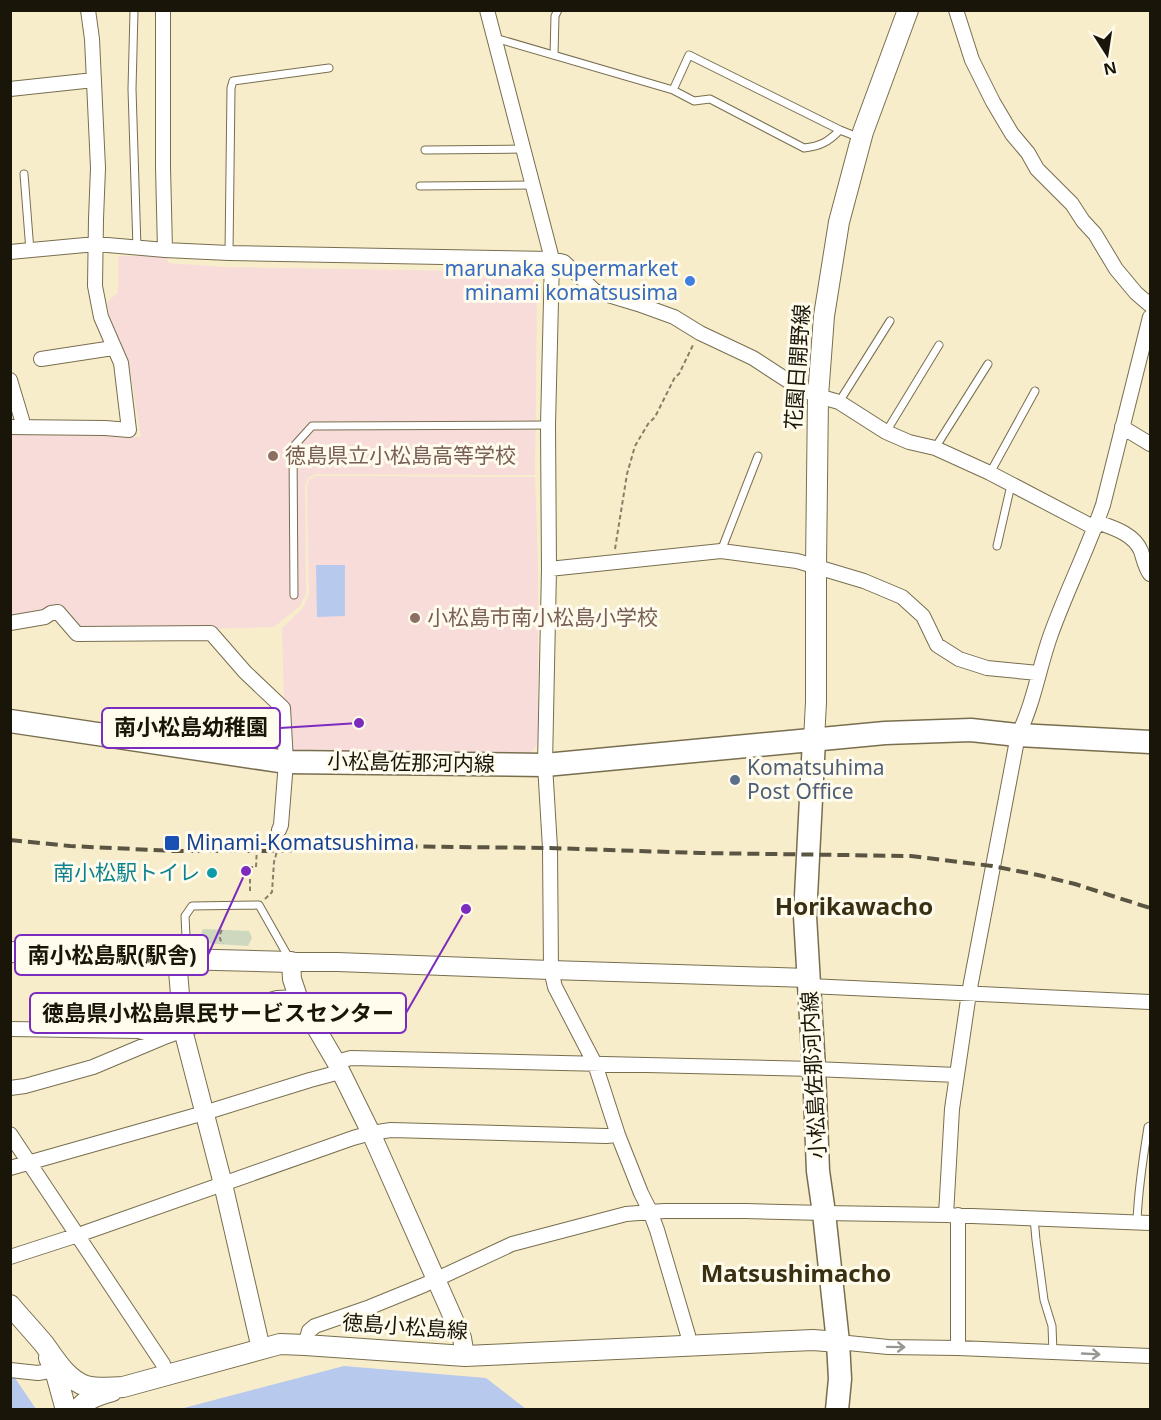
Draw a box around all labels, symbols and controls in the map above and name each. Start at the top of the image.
north arrow [1077,24,1137,84]
text: N [1101,57,1119,81]
place label: marunaka supermarket minami komatsusima [445,254,678,306]
marker: marunaka supermarket minami komatsusima [683,274,697,288]
street label: 花園日開野線 [779,303,815,431]
place label: 徳島県立小松島高等学校 [285,441,516,469]
marker: 徳島県立小松島高等学校 [266,449,280,463]
place label: 小松島市南小松島小学校 [427,603,658,631]
marker: 小松島市南小松島小学校 [408,611,422,625]
callout: 南小松島幼稚園 [102,708,280,748]
text: 南小松島幼稚園 [114,711,268,741]
street label: 小松島佐那河内線 [327,747,495,777]
place label: Komatsuhima Post Office [747,753,885,805]
marker: Komatsuhima Post Office [728,773,742,787]
place label: Minami-Komatsushima [186,828,415,856]
marker: Minami-Komatsushima [163,834,181,852]
place label: 南小松駅トイレ [53,858,200,886]
marker: 南小松駅トイレ [205,866,219,880]
district label: Horikawacho [775,889,933,922]
callout: 南小松島駅(駅舎) [15,935,208,975]
text: 南小松島駅(駅舎) [28,939,196,969]
street label: 小松島佐那河内線 [795,990,831,1160]
callout: 徳島県小松島県民サービスセンター [30,993,406,1033]
text: 徳島県小松島県民サービスセンター [42,997,394,1027]
district label: Matsushimacho [701,1256,891,1289]
street label: 徳島小松島線 [341,1308,469,1344]
one-way arrow [886,1342,905,1353]
one-way arrow [1080,1348,1100,1359]

